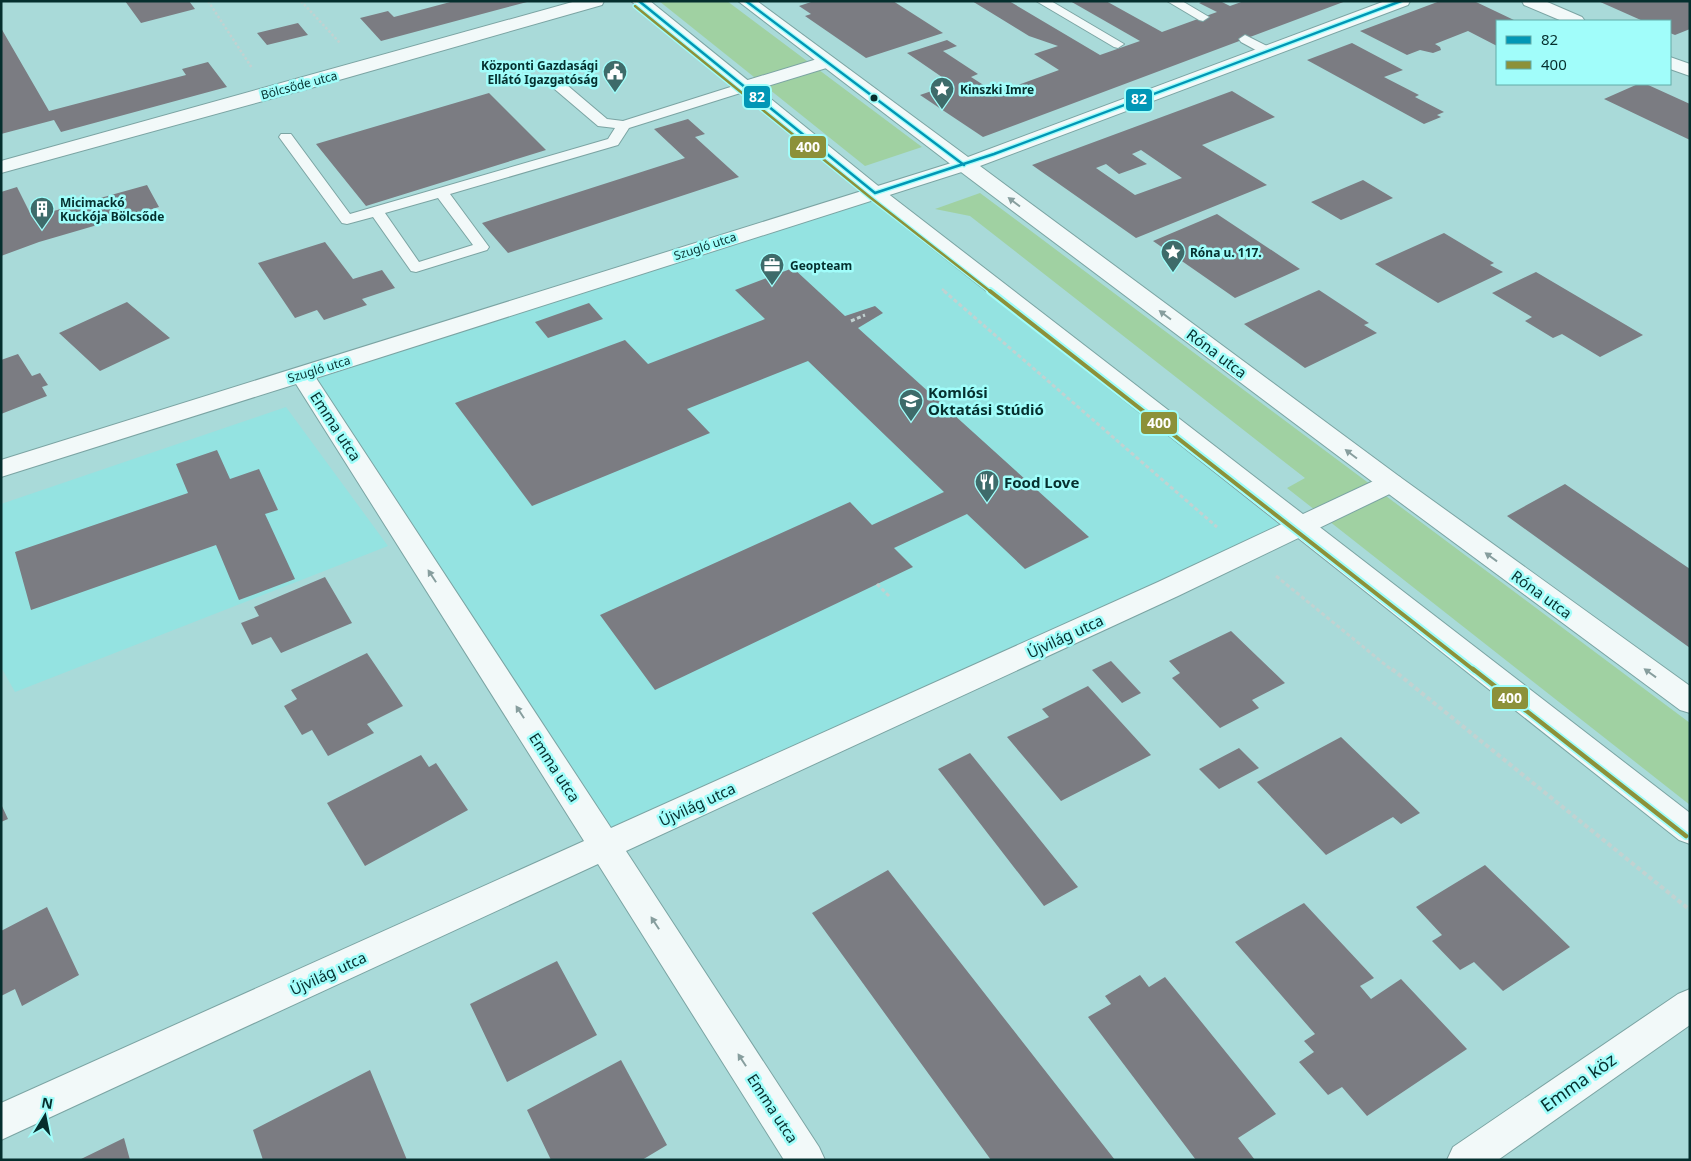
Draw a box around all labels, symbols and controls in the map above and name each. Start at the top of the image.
legend [1496,20,1671,85]
text: 82 [1541,29,1558,49]
text: 400 [1541,54,1567,74]
place label: Központi Gazdasági Ellátó Igazgatóság [481,57,598,88]
public building icon: Központi Gazdasági Ellátó Igazgatóság [602,59,628,93]
street label: Bölcsőde utca [259,67,339,103]
place icon: Kinszki Imre [929,76,955,110]
place label: Kinszki Imre [960,81,1034,98]
line badge: 82 [743,85,771,109]
text: 82 [749,87,765,106]
line badge: 82 [1125,88,1153,112]
text: 82 [1131,89,1147,108]
unlabelled marker [869,93,879,103]
line badge: 400 [789,135,827,159]
text: 400 [796,137,820,156]
place label: Micimackó Kuckója Bölcsőde [60,194,164,225]
building icon: Micimackó Kuckója Bölcsőde [29,196,55,230]
one-way arrow [1007,197,1021,207]
street label: Szugló utca [672,228,738,264]
place icon: Róna u. 117. [1160,239,1186,273]
place label: Róna u. 117. [1190,244,1262,261]
office icon: Geopteam [759,252,785,286]
place label: Geopteam [790,257,852,274]
one-way arrow [1158,310,1172,320]
street label: Róna utca [1183,324,1251,382]
street label: Szugló utca [286,351,352,387]
place label: Komlósi Oktatási Stúdió [928,382,1044,419]
street label: Emma utca [306,387,366,465]
school or university icon: Komlósi Oktatási Stúdió [898,388,924,422]
line badge: 400 [1140,411,1178,435]
text: 400 [1147,413,1171,432]
one-way arrow [1344,449,1358,459]
restaurant icon: Food Love [974,469,1000,503]
place label: Food Love [1004,472,1079,492]
one-way arrow [1485,551,1498,562]
street label: Róna utca [1508,565,1576,623]
one-way arrow [427,569,437,582]
street label: Újvilág utca [1024,610,1106,662]
one-way arrow [1643,668,1657,678]
line badge: 400 [1491,686,1529,710]
text: 400 [1498,688,1522,707]
one-way arrow [515,706,524,719]
street label: Emma utca [525,728,585,806]
street label: Újvilág utca [656,778,738,830]
one-way arrow [650,916,659,929]
street label: Újvilág utca [287,947,369,999]
street label: Emma köz [1535,1047,1621,1117]
one-way arrow [738,1053,747,1066]
street label: Emma utca [743,1069,803,1147]
north arrow [20,1091,70,1141]
text: N [40,1092,55,1113]

